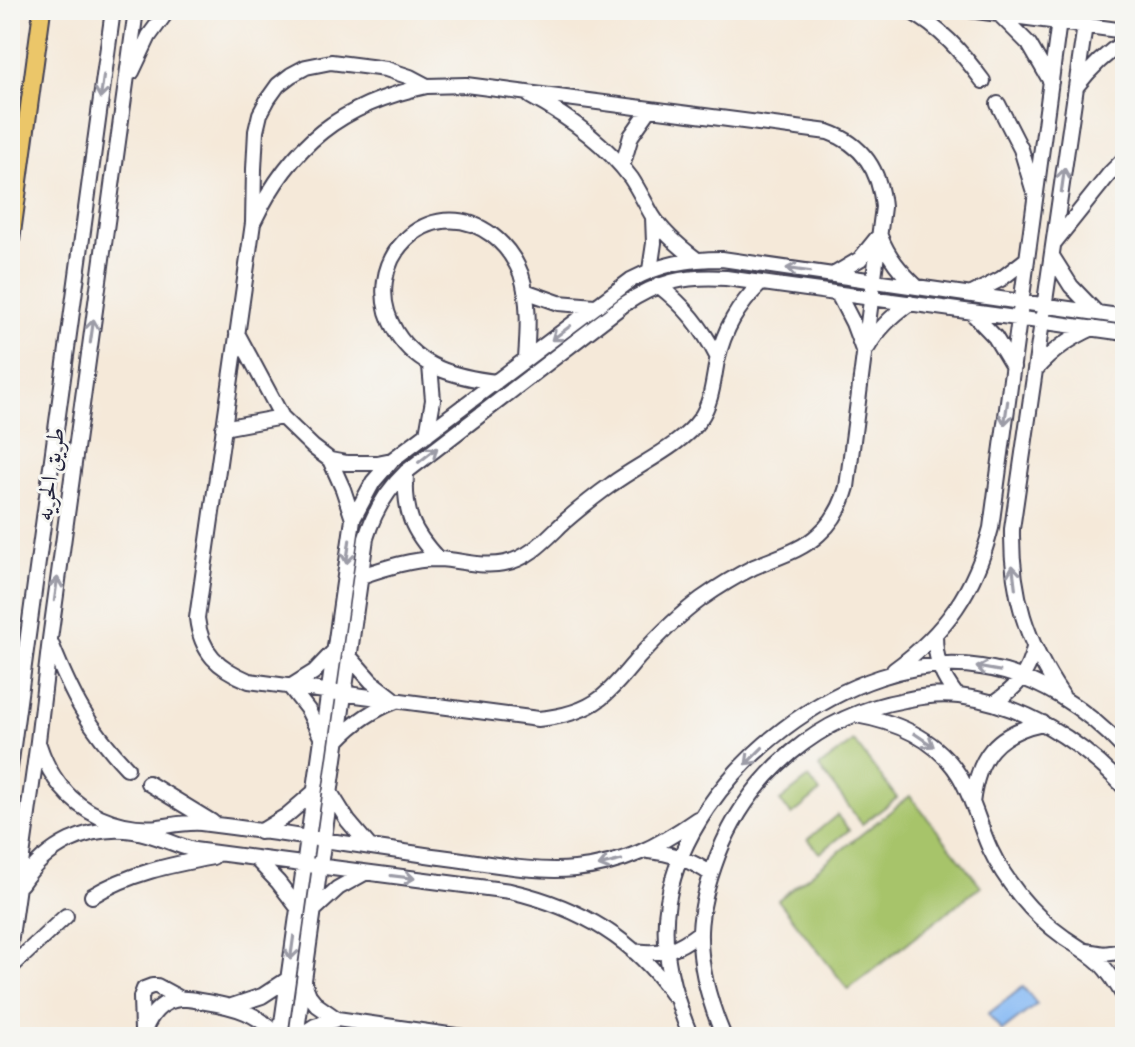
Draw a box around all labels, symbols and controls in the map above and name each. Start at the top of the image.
one-way arrow [94,74,109,99]
one-way arrow [1056,168,1071,193]
one-way arrow [786,262,812,277]
one-way arrow [85,319,100,344]
one-way arrow [550,324,572,341]
one-way arrow [999,399,1014,426]
street label: طريق الحريه [30,425,71,523]
one-way arrow [417,447,438,464]
one-way arrow [340,539,355,564]
one-way arrow [1007,564,1022,590]
one-way arrow [49,576,64,602]
one-way arrow [976,660,1002,675]
one-way arrow [912,732,934,748]
one-way arrow [745,746,764,765]
one-way arrow [598,856,624,871]
one-way arrow [390,870,415,885]
one-way arrow [284,935,299,960]

